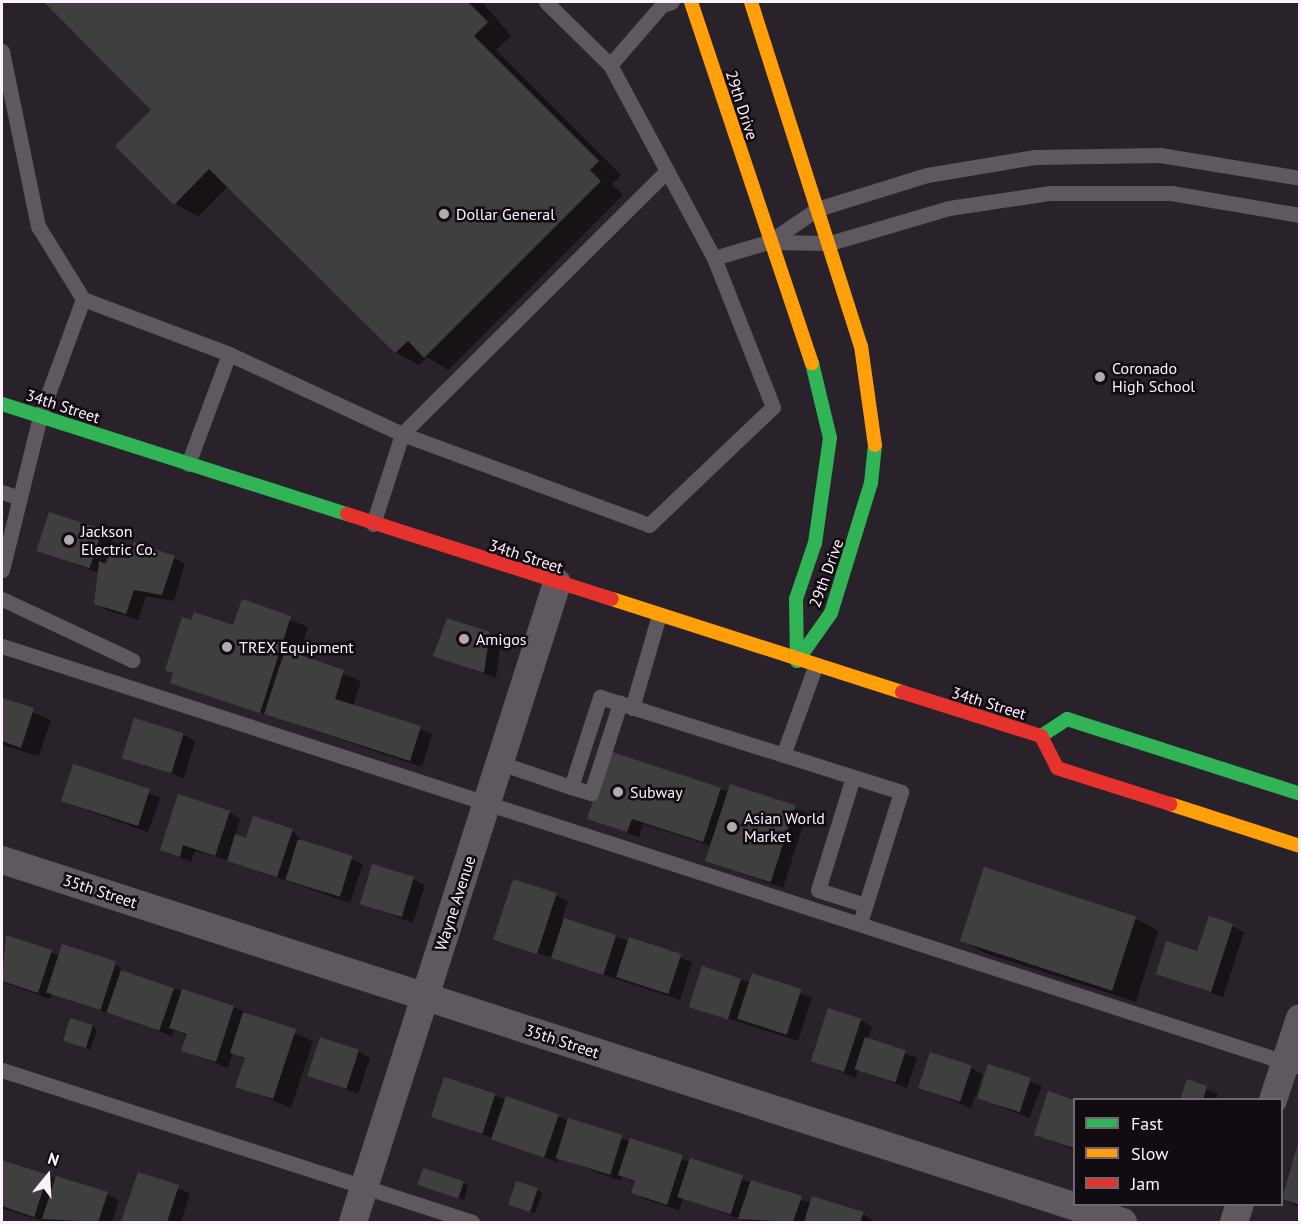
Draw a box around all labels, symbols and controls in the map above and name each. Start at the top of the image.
street label: 29th Drive [722,68,762,142]
place label: Dollar General [456,204,555,224]
marker: Dollar General [437,207,451,221]
place label: Coronado High School [1112,358,1195,396]
marker: Coronado High School [1093,370,1107,384]
street label: 34th Street [24,385,102,427]
place label: Jackson Electric Co. [81,521,156,559]
marker: Jackson Electric Co. [62,533,76,547]
street label: 34th Street [487,535,565,577]
street label: 29th Drive [805,536,847,610]
place label: Amigos [476,629,527,649]
marker: Amigos [457,632,471,646]
place label: TREX Equipment [239,637,354,657]
marker: TREX Equipment [220,640,234,654]
street label: 34th Street [949,683,1029,723]
place label: Subway [630,782,683,802]
marker: Subway [611,785,625,799]
place label: Asian World Market [744,808,825,846]
marker: Asian World Market [725,820,739,834]
street label: Wayne Avenue [431,853,479,953]
street label: 35th Street [61,870,139,912]
street label: 35th Street [523,1020,601,1062]
legend [1073,1098,1283,1206]
text: Fast [1131,1112,1163,1135]
text: Slow [1131,1142,1169,1165]
north arrow [18,1146,78,1206]
text: N [45,1148,62,1170]
text: Jam [1131,1172,1160,1195]

